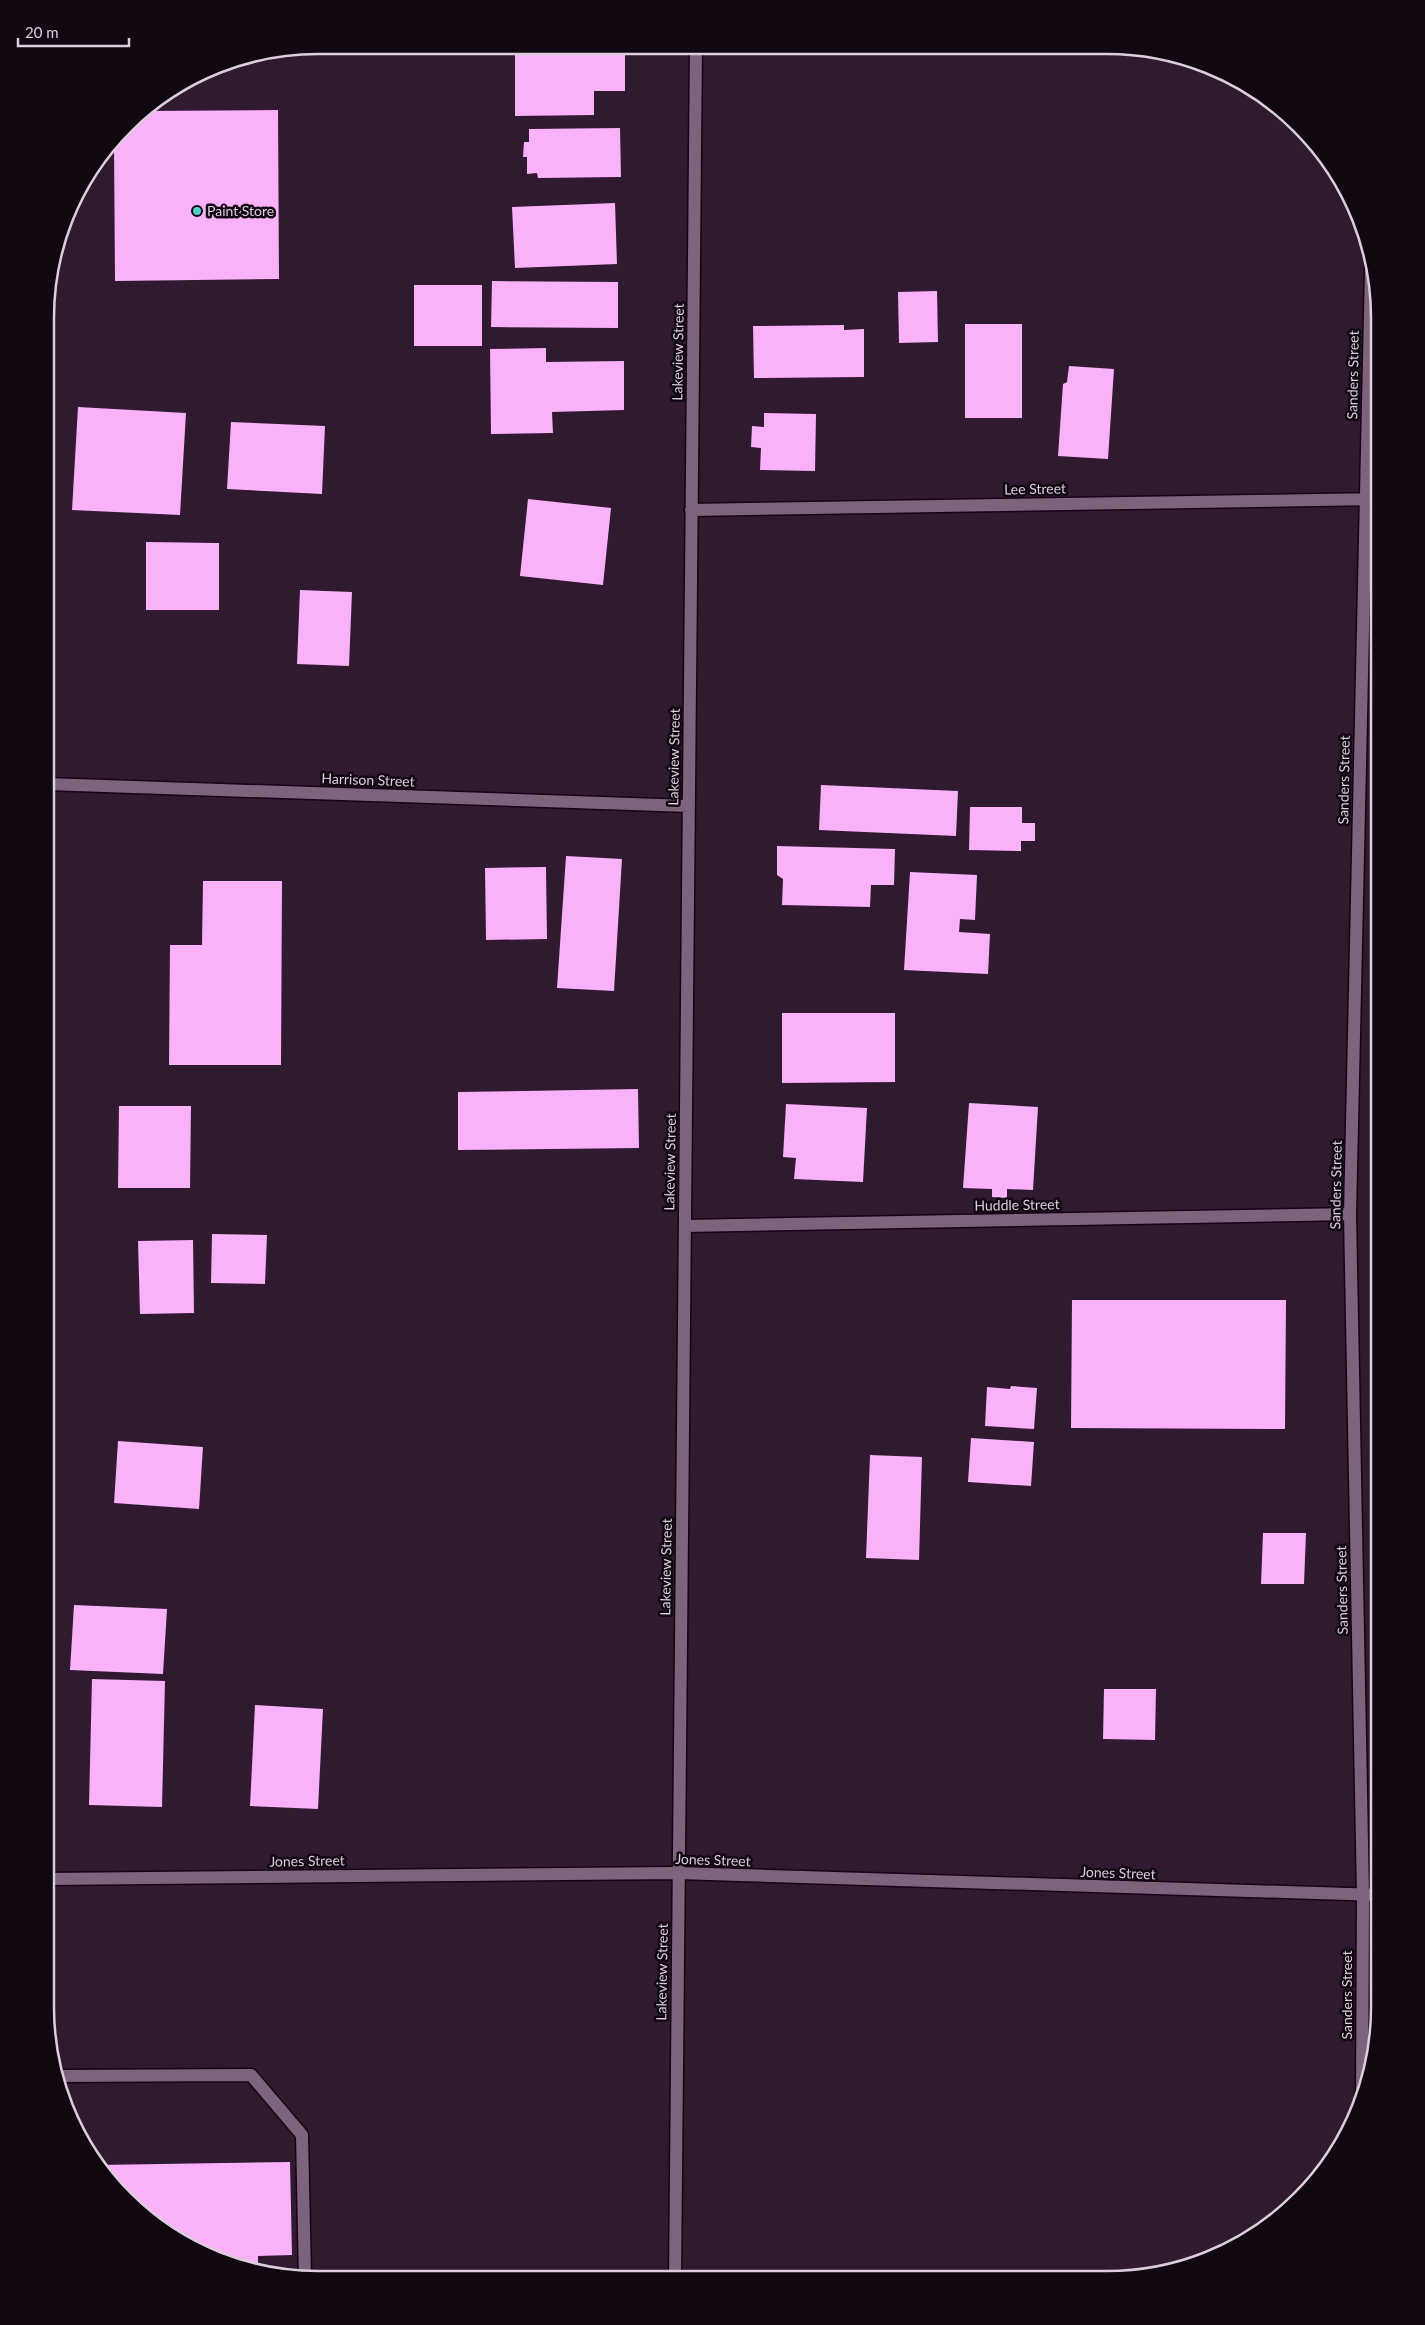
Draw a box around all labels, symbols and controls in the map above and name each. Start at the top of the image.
scale bar [18,15,129,47]
text: 20 m [25,23,59,41]
place label: Paint Store [207,202,274,219]
marker: Paint Store [191,205,203,217]
street label: Lakeview Street [668,303,687,401]
street label: Sanders Street [1343,330,1362,420]
street label: Lee Street [1004,479,1066,498]
street label: Lakeview Street [664,708,683,806]
street label: Sanders Street [1334,735,1353,825]
street label: Harrison Street [321,769,415,790]
street label: Lakeview Street [660,1113,679,1211]
street label: Sanders Street [1326,1140,1345,1230]
street label: Huddle Street [974,1195,1060,1214]
street label: Lakeview Street [656,1518,675,1616]
street label: Sanders Street [1332,1545,1351,1635]
street label: Jones Street [675,1850,751,1869]
street label: Jones Street [269,1851,345,1870]
street label: Jones Street [1080,1863,1156,1882]
street label: Lakeview Street [652,1923,671,2021]
street label: Sanders Street [1338,1950,1355,2040]

